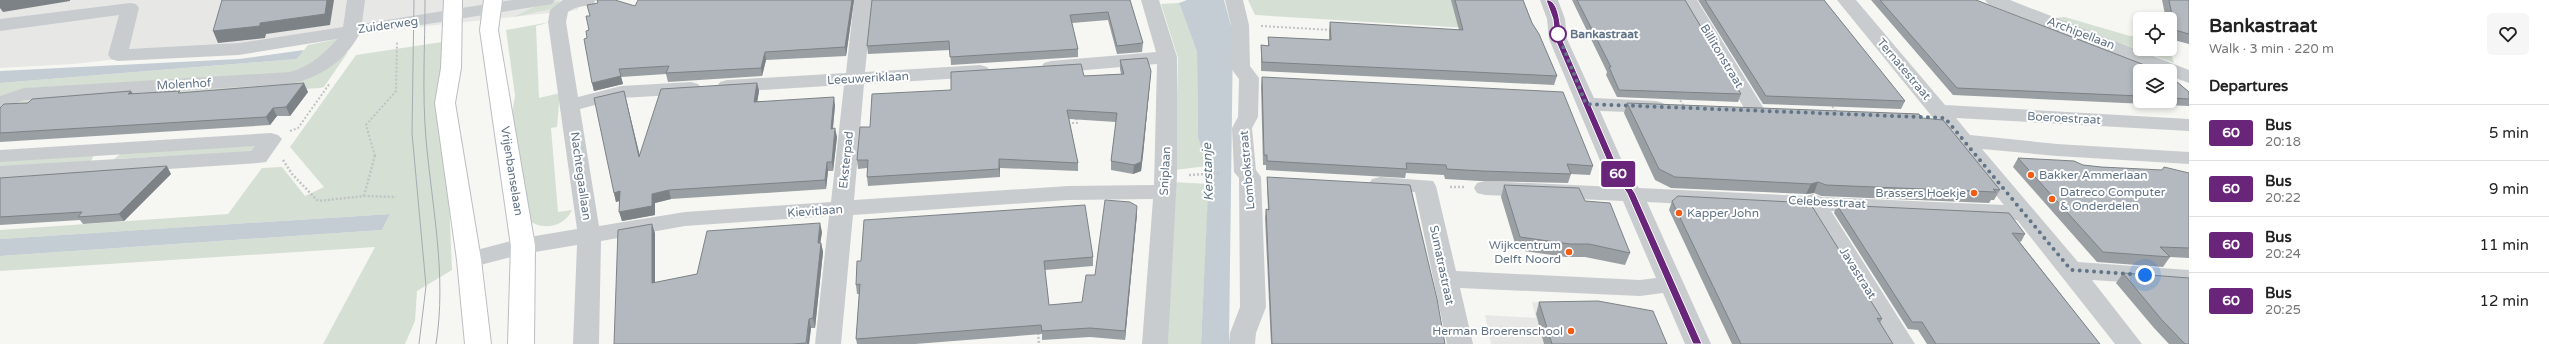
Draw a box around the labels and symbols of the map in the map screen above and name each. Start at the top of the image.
street label: Zuiderweg [357,14,419,36]
street label: Archipellaan [2045,14,2117,52]
street label: Billitonstraat [1697,21,1747,91]
marker: Bankastraat [1549,25,1567,43]
place label: Bankastraat [1570,27,1639,41]
street label: Ternatestraat [1874,35,1934,103]
street label: Leeuweriklaan [827,69,909,87]
street label: Molenhof [156,76,212,92]
street label: Boeroestraat [2027,109,2102,127]
street label: Vrijenbanselaan [498,125,526,217]
street label: Lombokstraat [1237,129,1257,210]
street label: Nachtegaallaan [568,131,594,221]
street label: Eksterpad [836,131,856,189]
water label: Kerstanje [1199,142,1217,201]
street label: Sniplaan [1157,146,1173,196]
line badge: 60 [1600,161,1636,187]
place label: Bakker Ammerlaan [2039,168,2148,182]
marker: Bakker Ammerlaan [2026,170,2036,180]
place label: Datreco Computer & Onderdelen [2060,185,2166,213]
place label: Brassers Hoekje [1875,186,1966,200]
marker: Brassers Hoekje [1969,188,1979,198]
street label: Celebesstraat [1788,193,1867,211]
marker: Datreco Computer & Onderdelen [2047,194,2057,204]
street label: Kievitlaan [787,202,843,220]
place label: Kapper John [1687,206,1759,220]
marker: Kapper John [1674,208,1684,218]
street label: Sumatrastraat [1427,224,1457,306]
place label: Wijkcentrum Delft Noord [1489,238,1561,266]
street label: Javastraat [1837,245,1880,302]
marker: Wijkcentrum Delft Noord [1564,247,1574,257]
your location [2135,265,2155,285]
place label: Herman Broerenschool [1432,324,1563,338]
marker: Herman Broerenschool [1566,326,1576,336]

